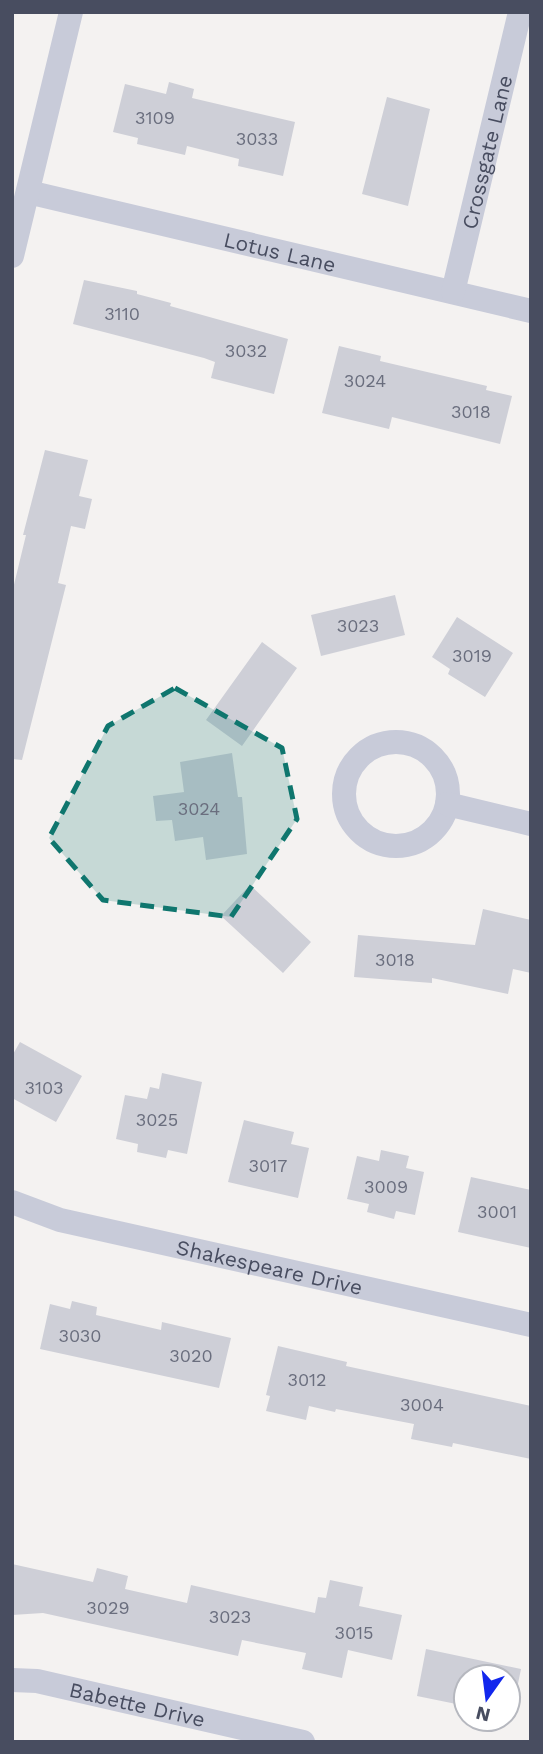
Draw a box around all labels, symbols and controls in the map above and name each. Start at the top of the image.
street label: Crossgate Lane [456,72,517,232]
house number: 3109 [135,107,175,128]
house number: 3033 [236,128,278,149]
street label: Lotus Lane [222,226,339,277]
house number: 3110 [104,303,140,324]
house number: 3032 [225,340,267,361]
house number: 3024 [344,370,386,391]
house number: 3018 [451,401,491,422]
house number: 3023 [337,615,379,636]
house number: 3019 [452,645,492,666]
house number: 3024 [178,798,220,819]
house number: 3018 [375,949,415,970]
house number: 3103 [25,1077,63,1098]
house number: 3025 [136,1109,178,1130]
house number: 3017 [249,1155,287,1176]
house number: 3009 [364,1176,408,1197]
house number: 3001 [477,1201,517,1222]
street label: Shakespeare Drive [174,1234,365,1300]
house number: 3030 [58,1325,102,1346]
house number: 3020 [169,1345,213,1366]
house number: 3012 [287,1369,327,1390]
house number: 3004 [400,1394,444,1415]
house number: 3029 [86,1597,130,1618]
house number: 3023 [209,1606,251,1627]
house number: 3015 [334,1622,374,1643]
north arrow [452,1663,522,1733]
street label: Babette Drive [67,1676,208,1732]
text: N [473,1701,493,1727]

